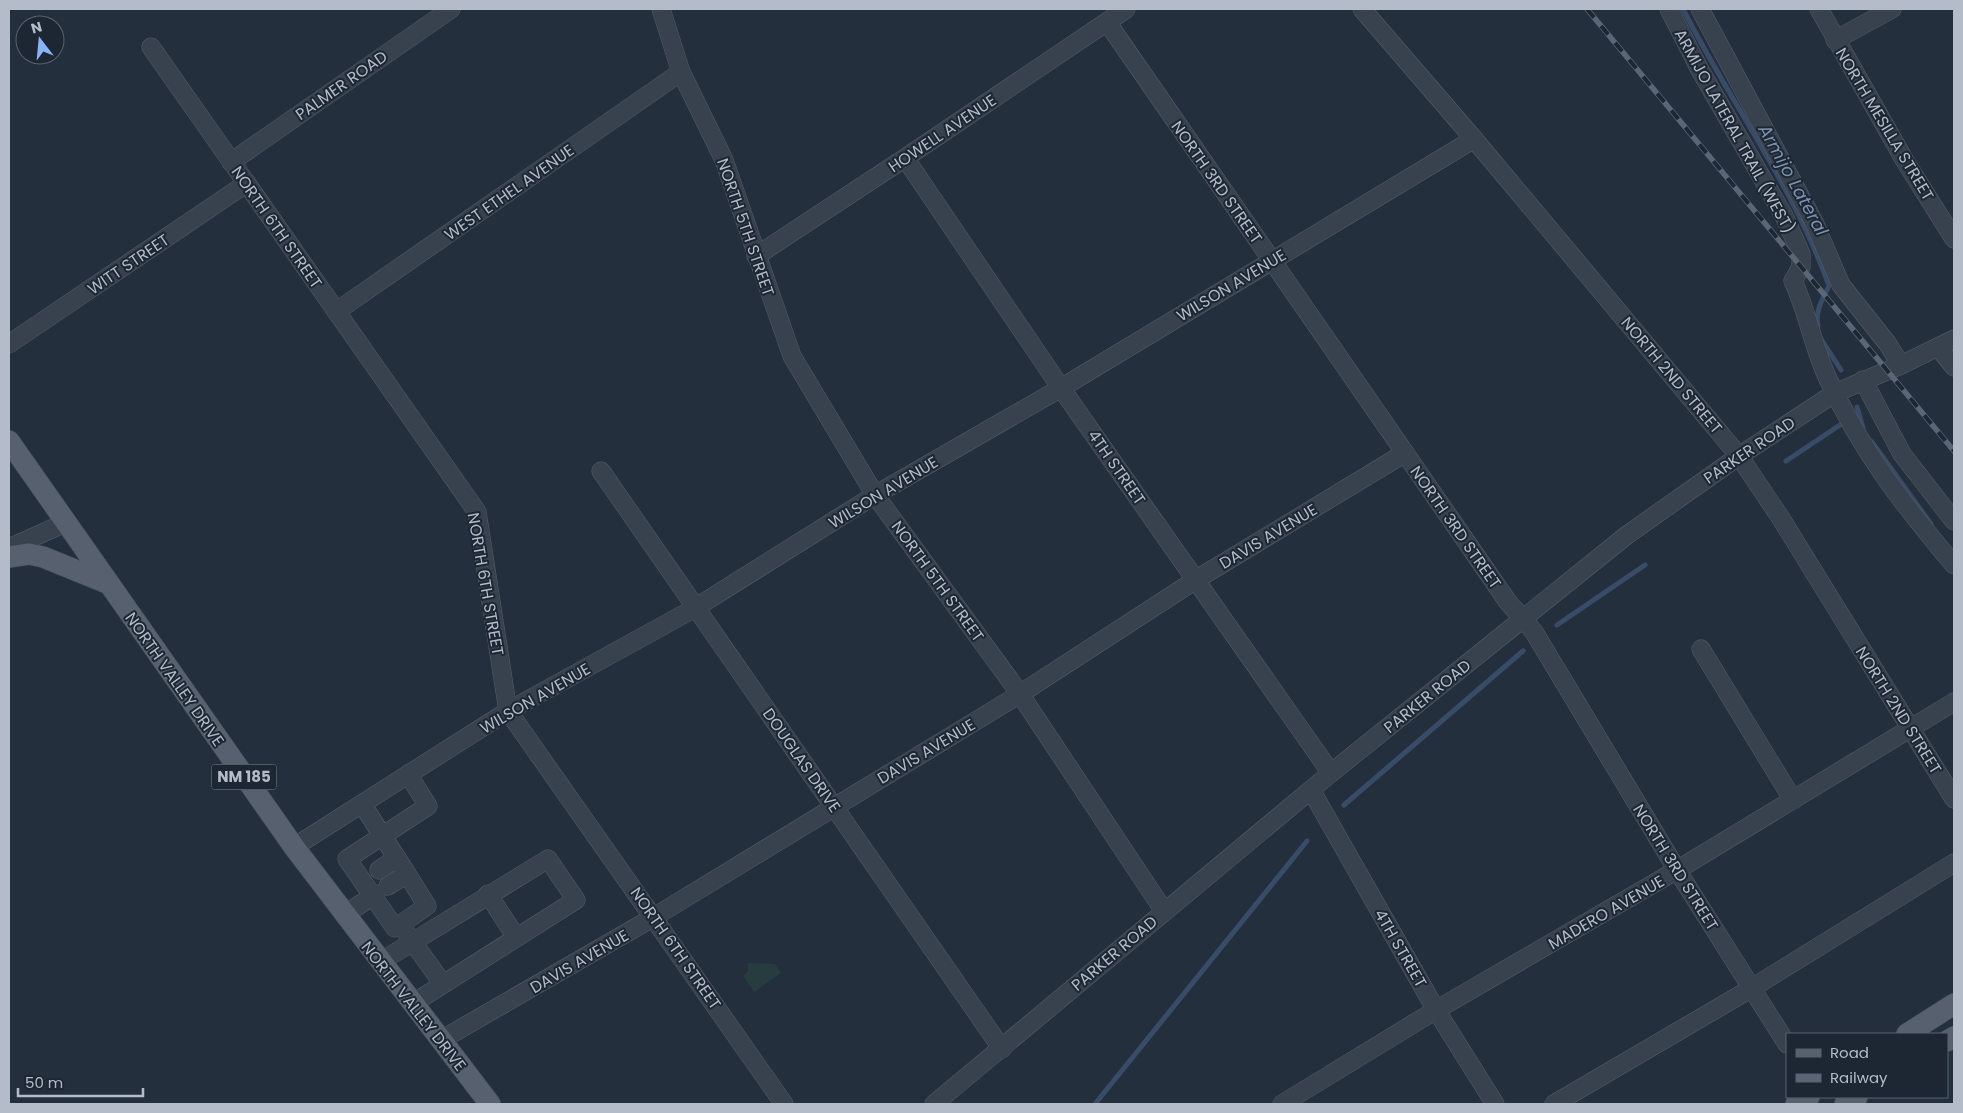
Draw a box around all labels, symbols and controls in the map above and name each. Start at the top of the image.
north arrow [15,15,65,65]
text: N [29,16,44,39]
street label: ARMIJO LATERAL TRAIL (WEST) [1669,25,1800,238]
street label: NORTH MESILLA STREET [1830,44,1940,205]
street label: PALMER ROAD [291,45,392,126]
street label: HOWELL AVENUE [884,89,1001,178]
street label: NORTH 3RD STREET [1166,116,1268,249]
water label: Armijo Lateral [1752,119,1835,241]
street label: WEST ETHEL AVENUE [440,139,579,246]
street label: NORTH 5TH STREET [711,155,780,300]
street label: NORTH 6TH STREET [226,161,328,293]
street label: WITT STREET [83,228,174,300]
street label: WILSON AVENUE [1172,244,1290,327]
street label: NORTH 2ND STREET [1616,312,1728,439]
street label: PARKER ROAD [1699,411,1800,490]
street label: 4TH STREET [1082,425,1151,510]
street label: WILSON AVENUE [824,451,942,534]
street label: NORTH 3RD STREET [1405,461,1507,594]
street label: DAVIS AVENUE [1215,498,1322,575]
street label: NORTH 6TH STREET [462,511,509,658]
street label: NORTH 5TH STREET [886,516,990,647]
street label: NORTH VALLEY DRIVE [120,608,230,751]
street label: NORTH 2ND STREET [1850,642,1947,779]
street label: PARKER ROAD [1379,654,1476,739]
street label: WILSON AVENUE [476,657,595,739]
street label: DOUGLAS DRIVE [757,704,846,817]
street label: DAVIS AVENUE [873,713,980,790]
road number: NM 185 [212,764,276,790]
street label: NORTH 3RD STREET [1627,800,1724,935]
street label: MADERO AVENUE [1544,870,1669,955]
street label: NORTH 6TH STREET [625,882,727,1014]
street label: 4TH STREET [1369,905,1432,992]
street label: PARKER ROAD [1066,911,1162,996]
street label: DAVIS AVENUE [526,924,633,999]
street label: NORTH VALLEY DRIVE [356,937,472,1076]
legend [1786,1033,1948,1098]
text: Road [1830,1042,1869,1063]
scale bar [18,1066,142,1098]
text: Railway [1830,1067,1888,1088]
text: 50 m [25,1072,63,1093]

